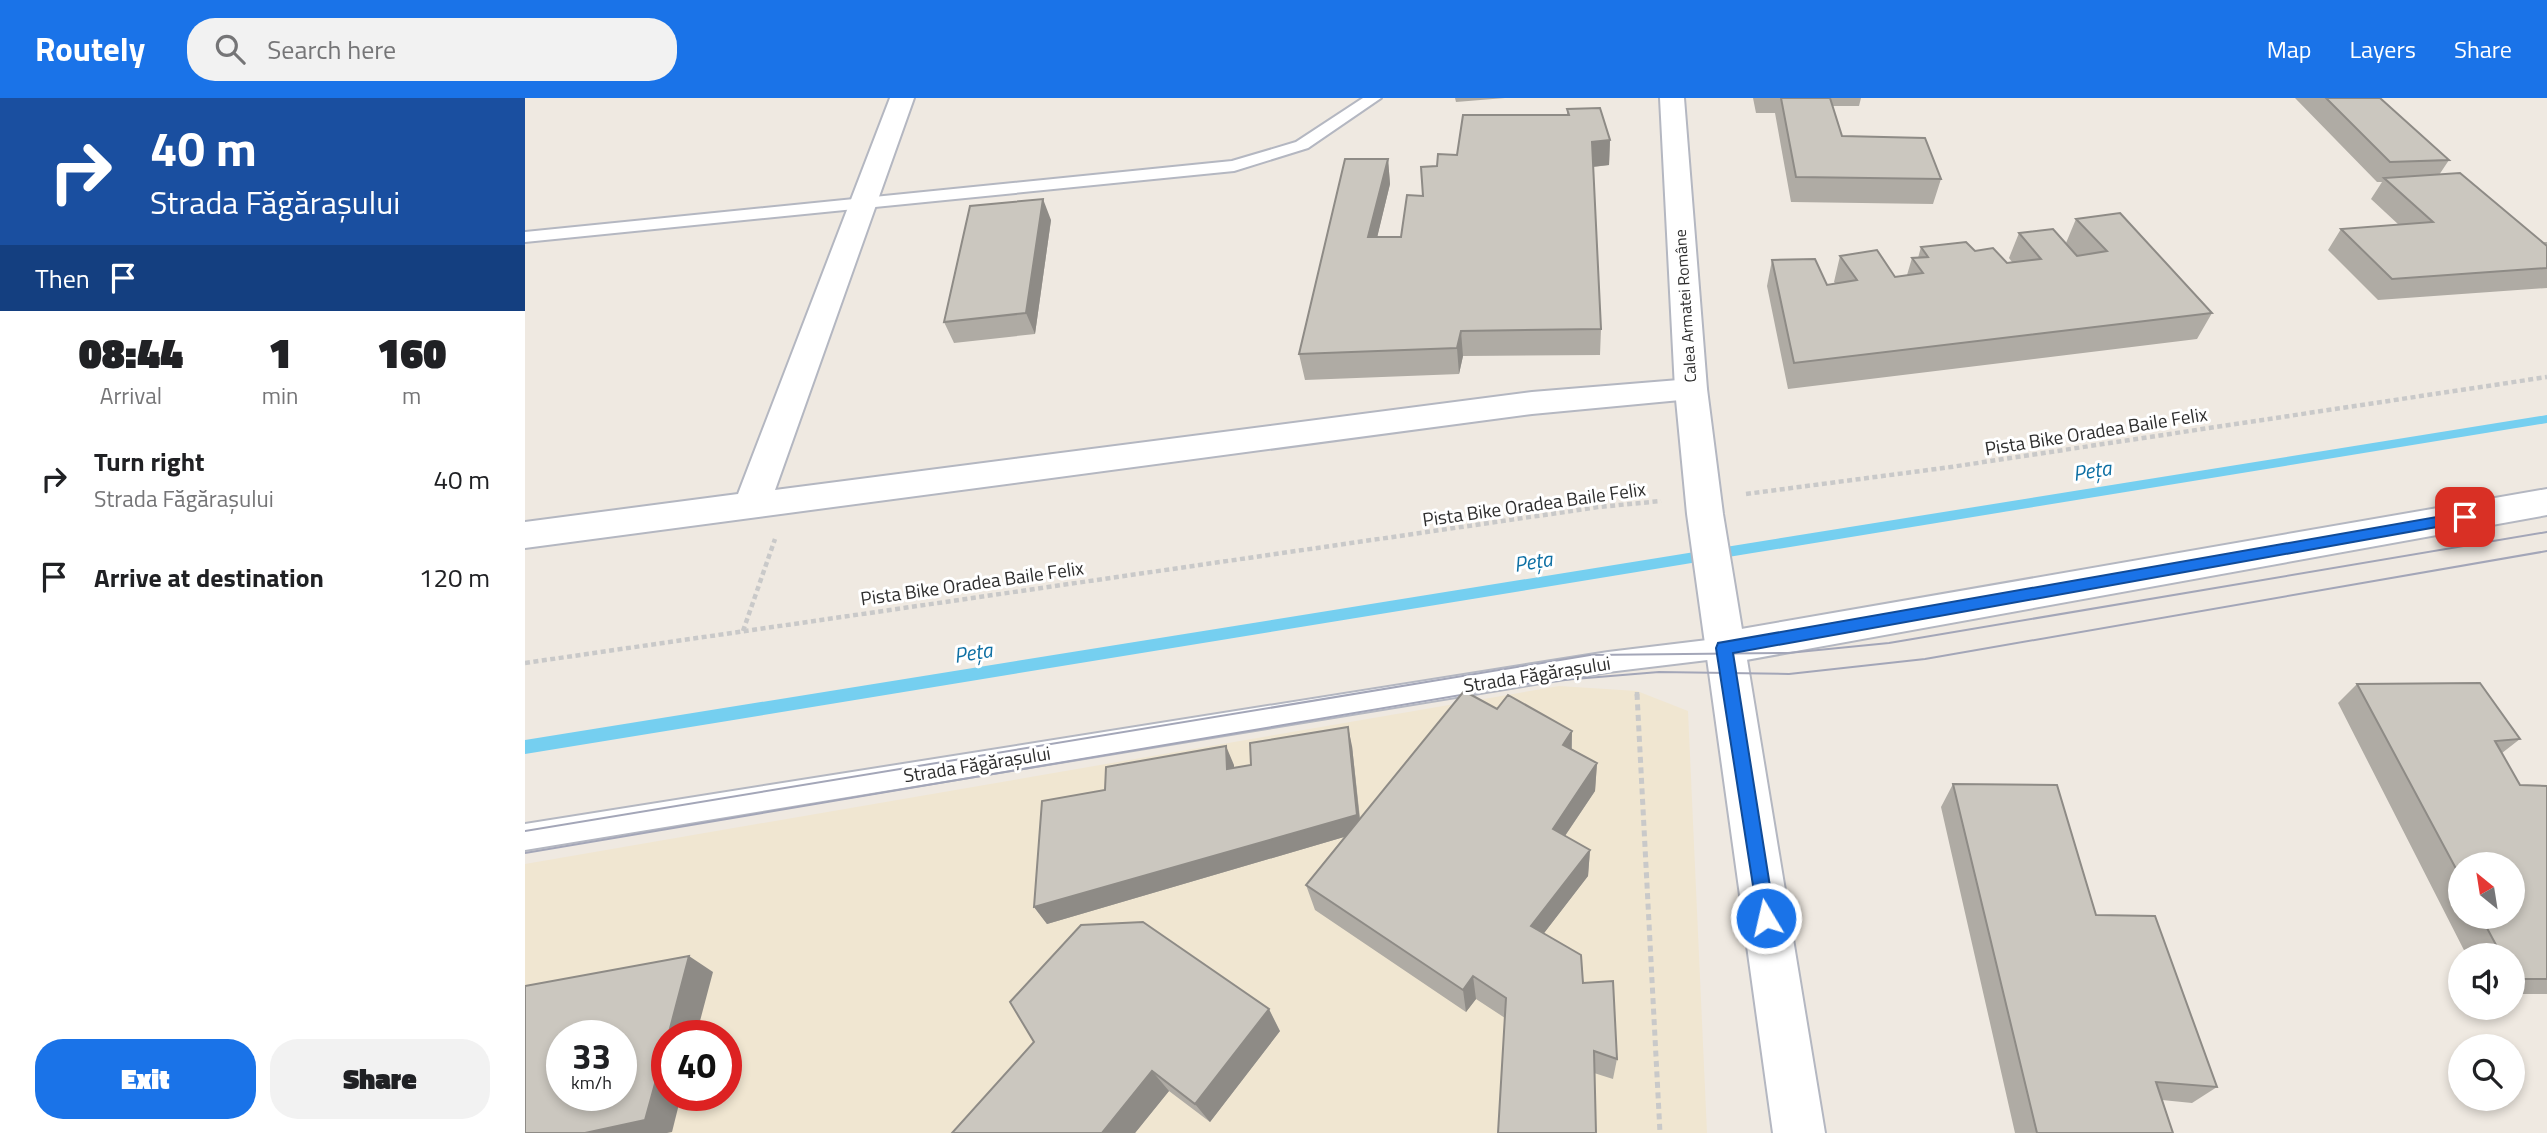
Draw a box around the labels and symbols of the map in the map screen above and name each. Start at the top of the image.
street label: Calea Armatei Române [1668,229,1702,383]
street label: Pista Bike Oradea Baile Felix [1983,399,2210,462]
water label: Peța [2070,451,2115,489]
street label: Pista Bike Oradea Baile Felix [1420,473,1648,534]
pin [2435,487,2495,547]
water label: Peța [1511,542,1556,580]
street label: Pista Bike Oradea Baile Felix [858,552,1086,613]
water label: Peța [951,633,996,671]
street label: Strada Făgărașului [1461,648,1613,699]
street label: Strada Făgărașului [901,738,1053,789]
north arrow [2448,852,2525,929]
position arrow [1729,881,1803,955]
speed limit sign: 40 [651,1020,742,1111]

